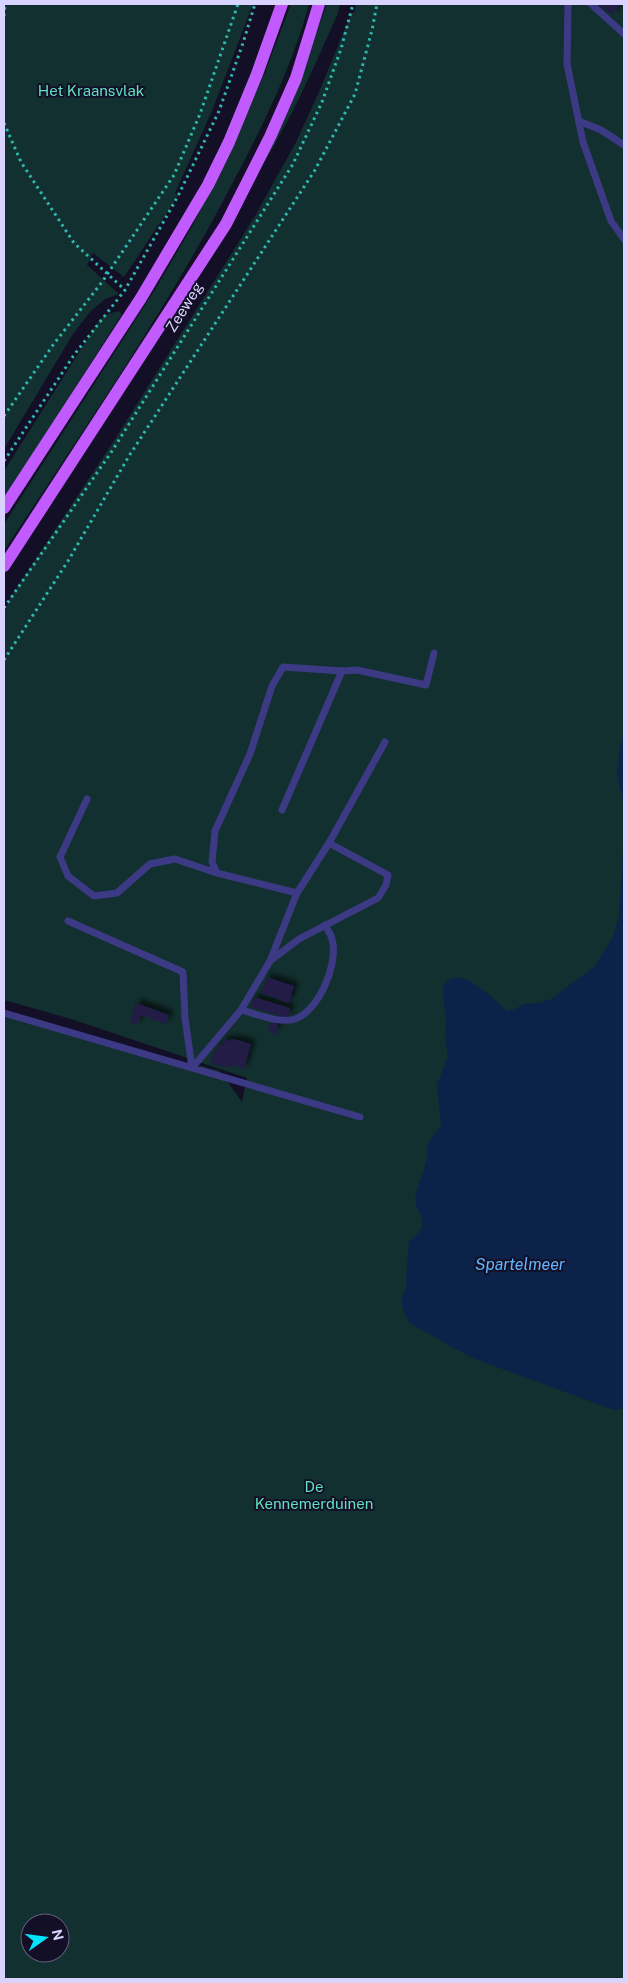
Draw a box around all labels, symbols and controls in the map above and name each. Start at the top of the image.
park label: Het Kraansvlak [38,82,144,99]
street label: Zeeweg [162,279,206,335]
water label: Spartelmeer [475,1255,566,1274]
park label: De Kennemerduinen [255,1478,373,1512]
north arrow [20,1913,70,1963]
text: N [49,1928,67,1942]

